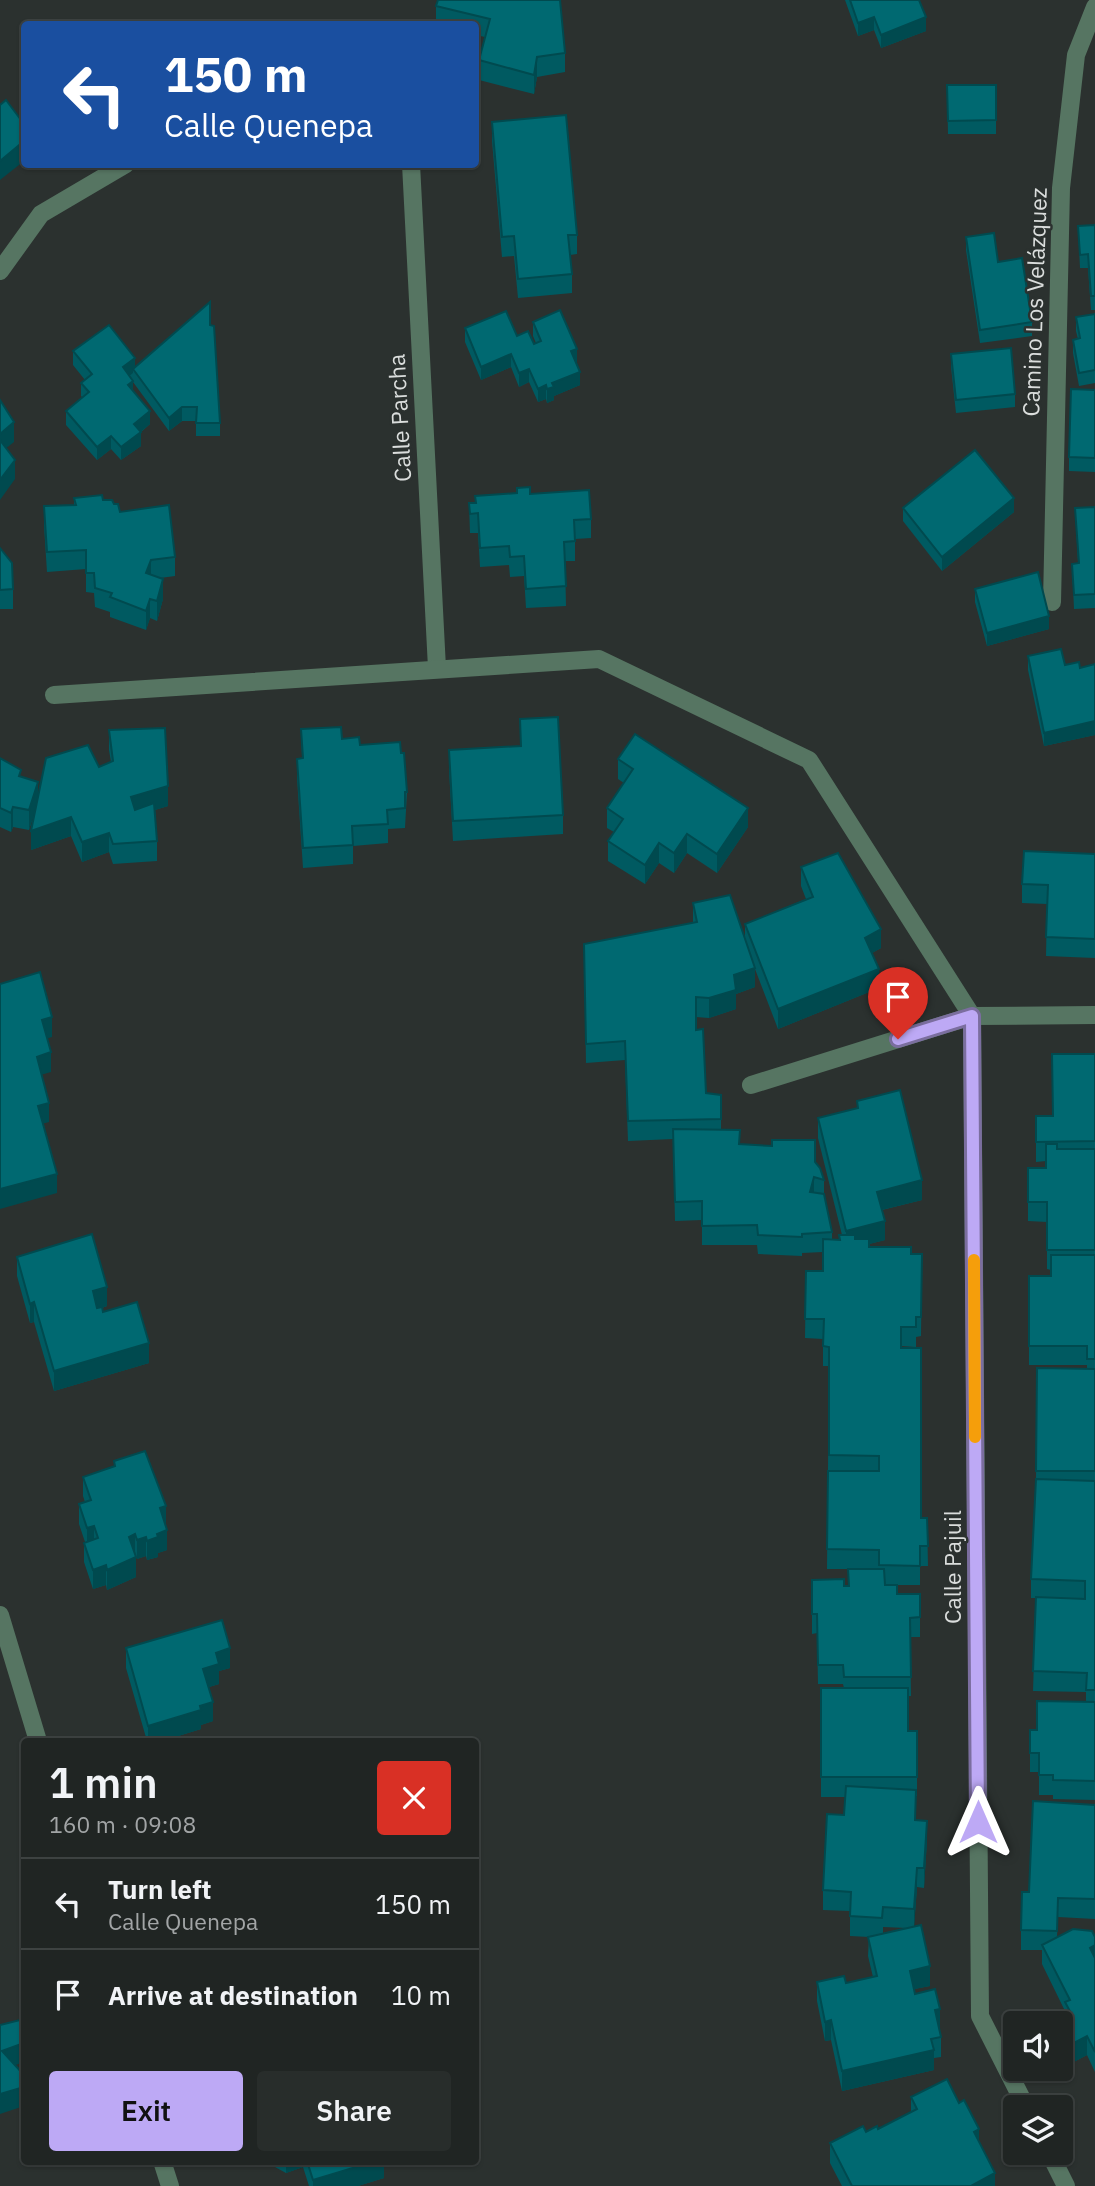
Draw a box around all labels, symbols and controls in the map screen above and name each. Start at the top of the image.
text: 150 m [164,42,308,105]
icon: left [49,49,140,140]
text: Calle Quenepa [164,104,373,146]
street label: Camino Los Velázquez [1015,187,1053,417]
street label: Calle Parcha [381,353,417,483]
pin [868,967,928,1039]
icon: arrive [879,978,917,1016]
street label: Calle Pajuil [937,1510,967,1624]
text: 1 min [49,1755,158,1810]
button: close [377,1761,451,1835]
position arrow [941,1785,1015,1859]
text: 160 m · 09:08 [49,1809,196,1839]
text: Turn left [108,1872,211,1906]
icon: left [49,1885,87,1923]
text: 150 m [375,1887,451,1921]
text: Calle Quenepa [108,1906,258,1936]
icon: arrive [49,1976,87,2014]
text: Arrive at destination [108,1978,358,2012]
text: 10 m [391,1978,451,2012]
map controls [1003,2011,1073,2165]
button: sound [1003,2011,1073,2081]
button: Exit [49,2071,243,2151]
button: Share [257,2071,451,2151]
button: layers [1003,2095,1073,2165]

